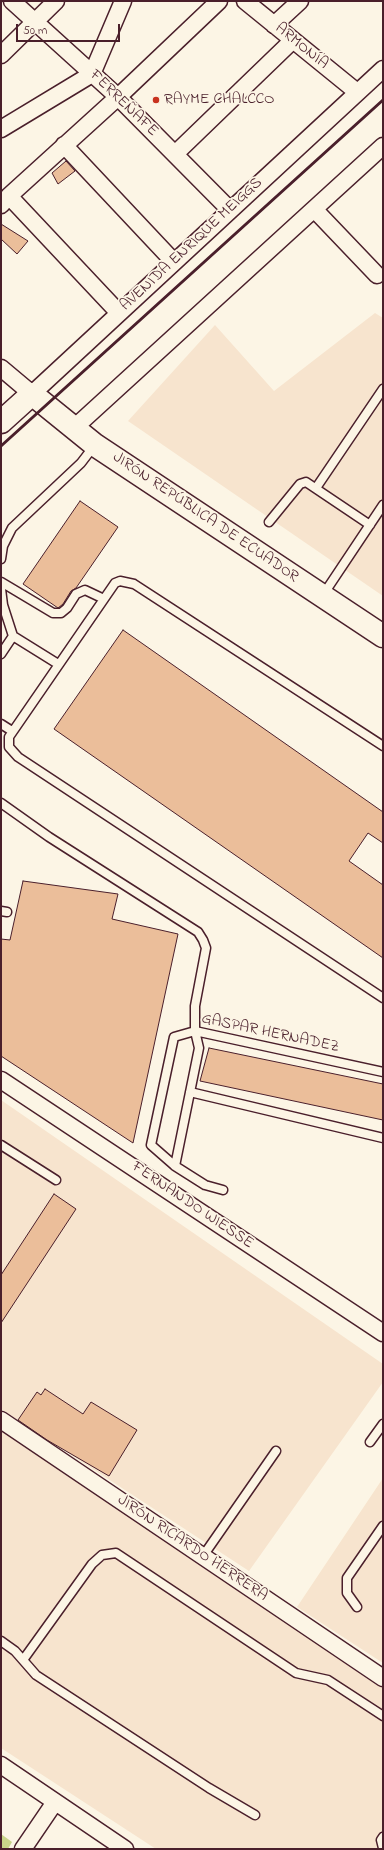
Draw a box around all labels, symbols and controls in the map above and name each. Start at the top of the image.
scale bar [18,16,122,42]
street label: ARMONÍA [270,20,332,74]
text: 50 m [23,22,47,40]
street label: FERREÑAFE [85,66,161,142]
place label: RAYME CHALCCO [164,90,274,110]
marker: RAYME CHALCCO [151,95,161,105]
street label: AVENIDA ENRIQUE MEIGGS [117,174,267,316]
street label: JIRÓN REPÚBLICA DE ECUADOR [108,449,302,587]
street label: GASPAR HERNADEZ [199,1010,341,1058]
street label: FERNANDO WIESSE [127,1158,257,1254]
street label: JIRÓN RICARDO HERRERA [113,1491,271,1607]

